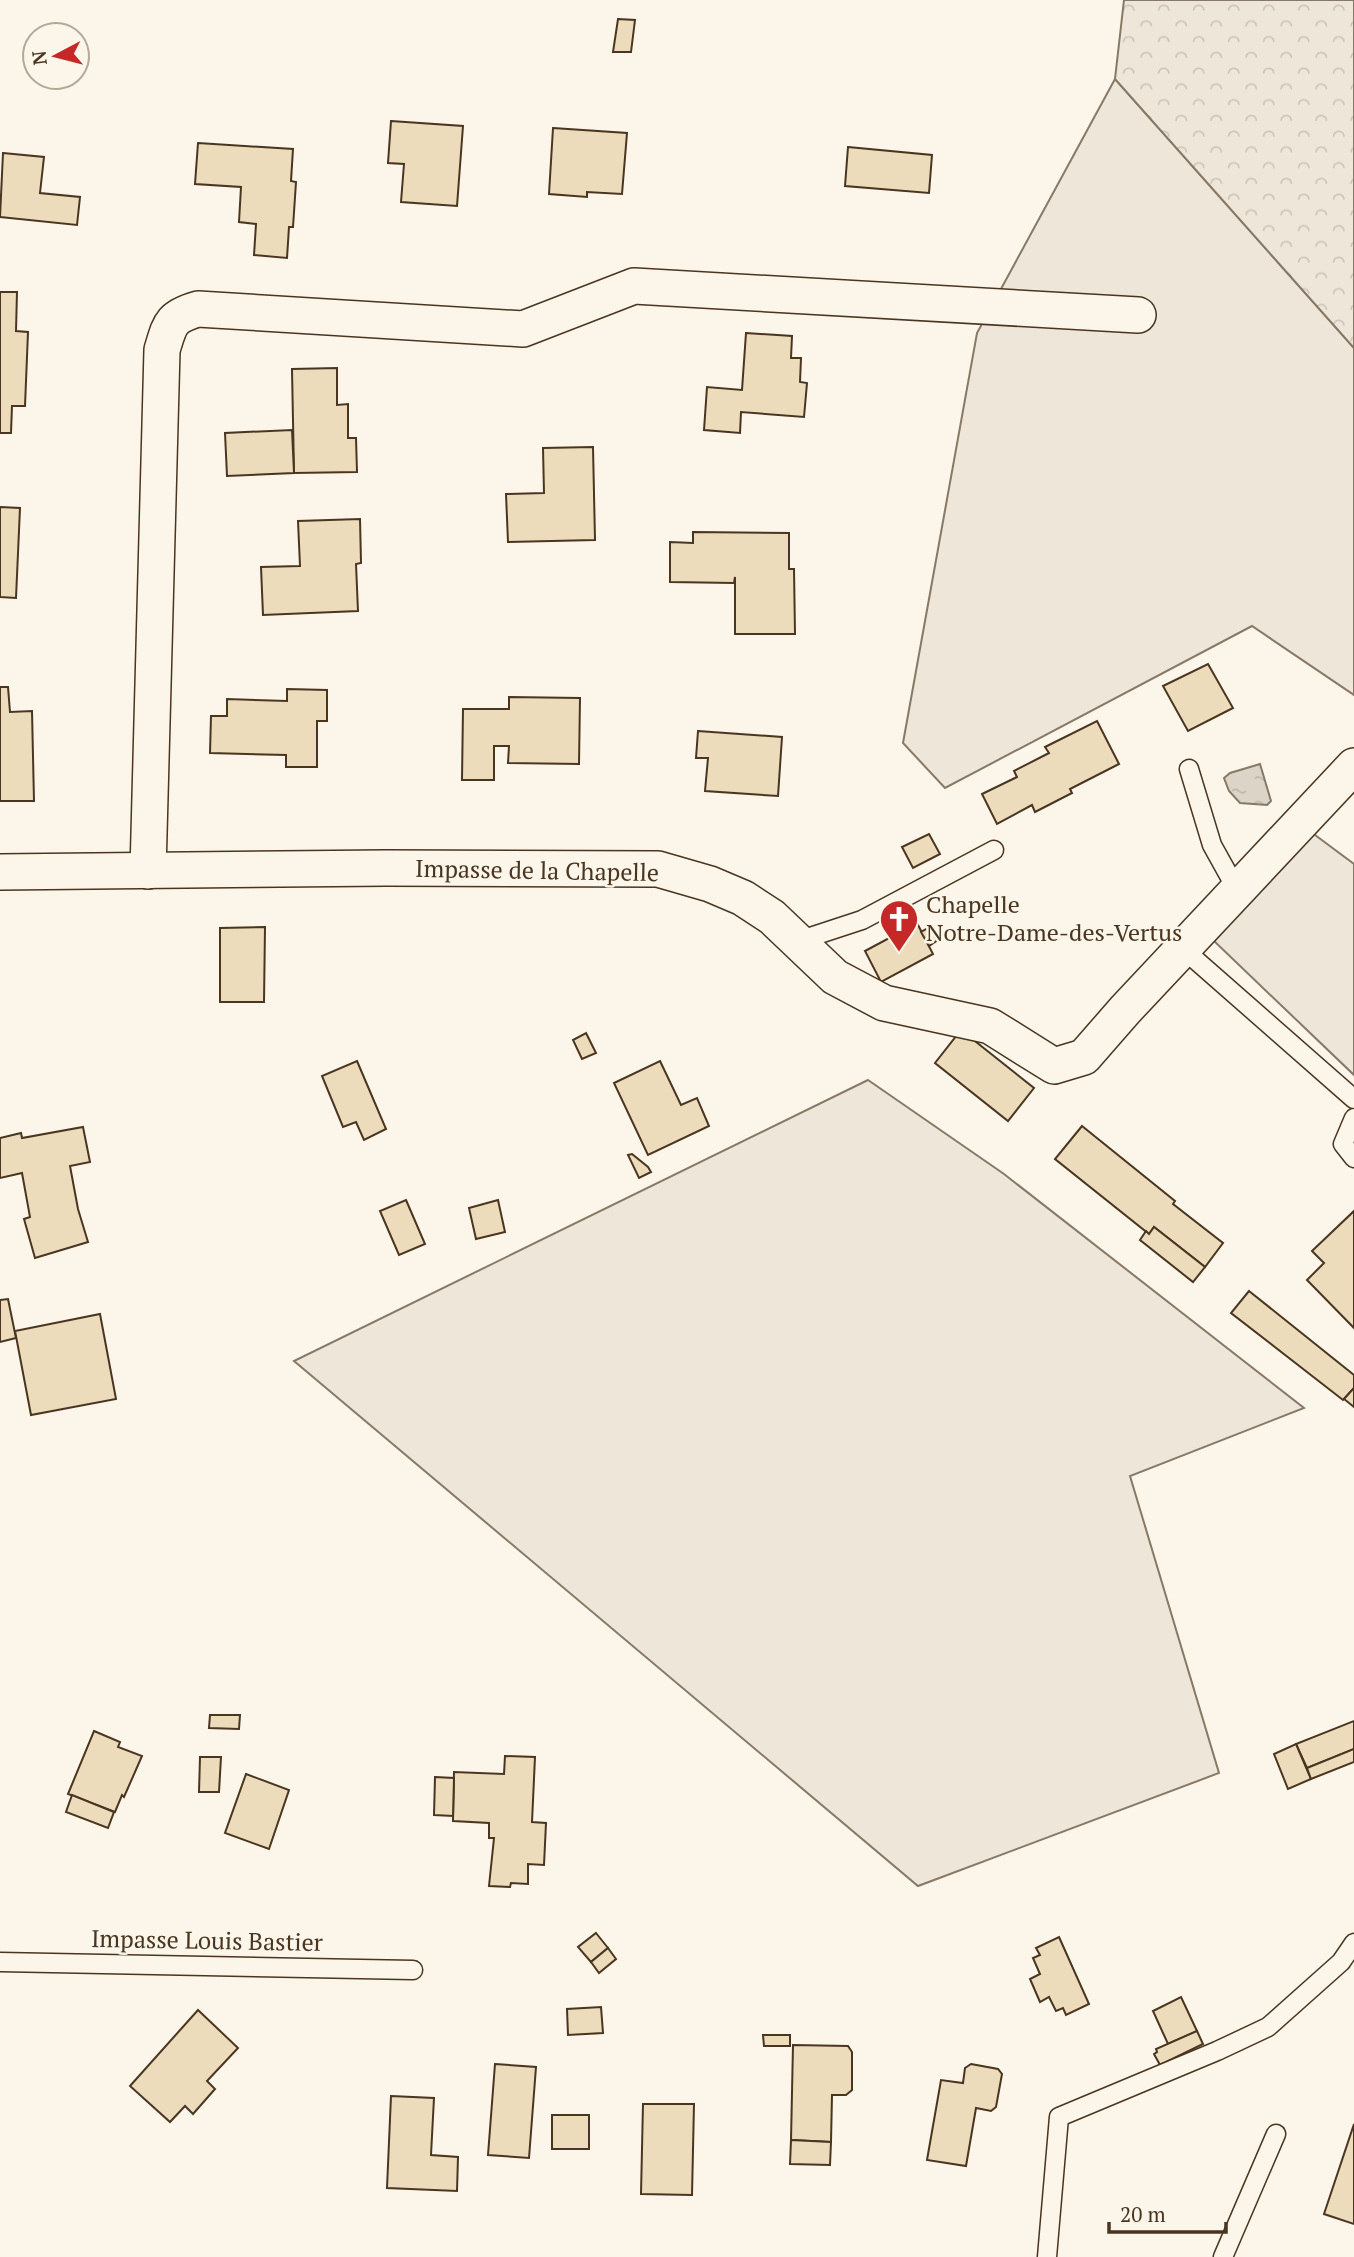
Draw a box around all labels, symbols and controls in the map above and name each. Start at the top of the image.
north arrow [21,21,91,91]
text: N [25,49,52,67]
street label: Impasse de la Chapelle [415,852,659,888]
place label: Chapelle Notre-Dame-des-Vertus [926,888,1182,948]
church icon: Chapelle Notre-Dame-des-Vertus [878,898,920,953]
street label: Impasse Louis Bastier [91,1922,324,1958]
scale bar [1109,2190,1226,2234]
text: 20 m [1120,2200,1166,2228]

